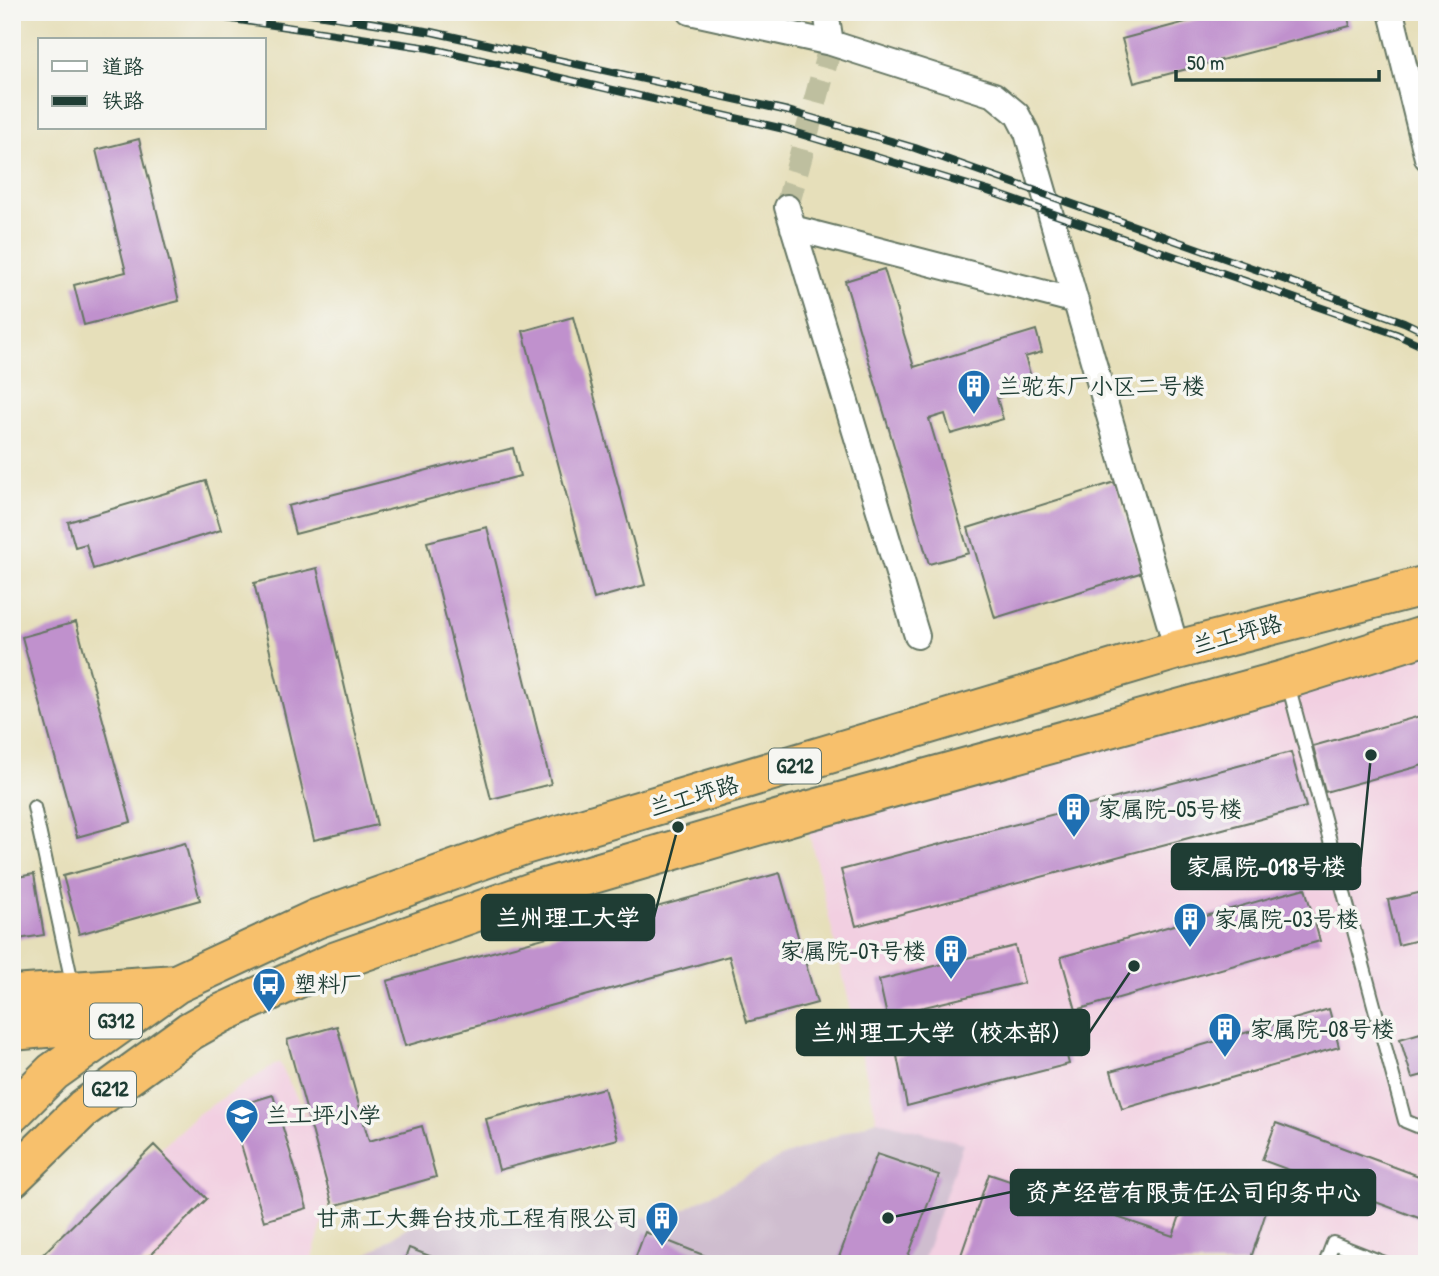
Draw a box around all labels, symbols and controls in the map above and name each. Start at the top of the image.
legend [38,38,266,130]
scale bar [1176,38,1380,82]
text: 50 m [1187,48,1224,77]
text: 道路 [102,52,144,81]
text: 铁路 [102,86,144,115]
building icon: 兰驼东厂小区二号楼 [955,367,993,416]
place label: 兰驼东厂小区二号楼 [998,370,1205,401]
street label: 兰工坪路 [1188,607,1285,660]
road number: G212 [769,748,821,784]
street label: 兰工坪路 [645,768,742,823]
building icon: 家属院-05号楼 [1055,790,1093,839]
place label: 家属院-05号楼 [1098,793,1242,824]
callout: 家属院-018号楼 [1172,844,1360,889]
text: 家属院-018号楼 [1186,850,1346,882]
callout: 兰州理工大学 [482,895,654,940]
building icon: 家属院-03号楼 [1171,900,1209,949]
text: 兰州理工大学 [496,901,640,933]
place label: 家属院-03号楼 [1214,903,1359,934]
building icon: 家属院-07号楼 [932,932,970,981]
place label: 家属院-07号楼 [780,935,926,966]
bus stop icon: 塑料厂 [250,965,288,1014]
place label: 塑料厂 [294,968,363,999]
road number: G312 [90,1004,142,1038]
callout: 兰州理工大学（校本部） [797,1010,1089,1055]
building icon: 家属院-08号楼 [1206,1010,1244,1059]
place label: 家属院-08号楼 [1250,1013,1395,1044]
text: 兰州理工大学（校本部） [811,1016,1075,1048]
road number: G212 [84,1072,136,1106]
school or university icon: 兰工坪小学 [223,1096,261,1145]
place label: 兰工坪小学 [266,1099,381,1130]
callout: 资产经营有限责任公司印务中心 [1011,1170,1375,1215]
text: 资产经营有限责任公司印务中心 [1025,1176,1361,1208]
building icon: 甘肃工大舞台技术工程有限公司 [643,1199,681,1248]
place label: 甘肃工大舞台技术工程有限公司 [316,1202,638,1233]

